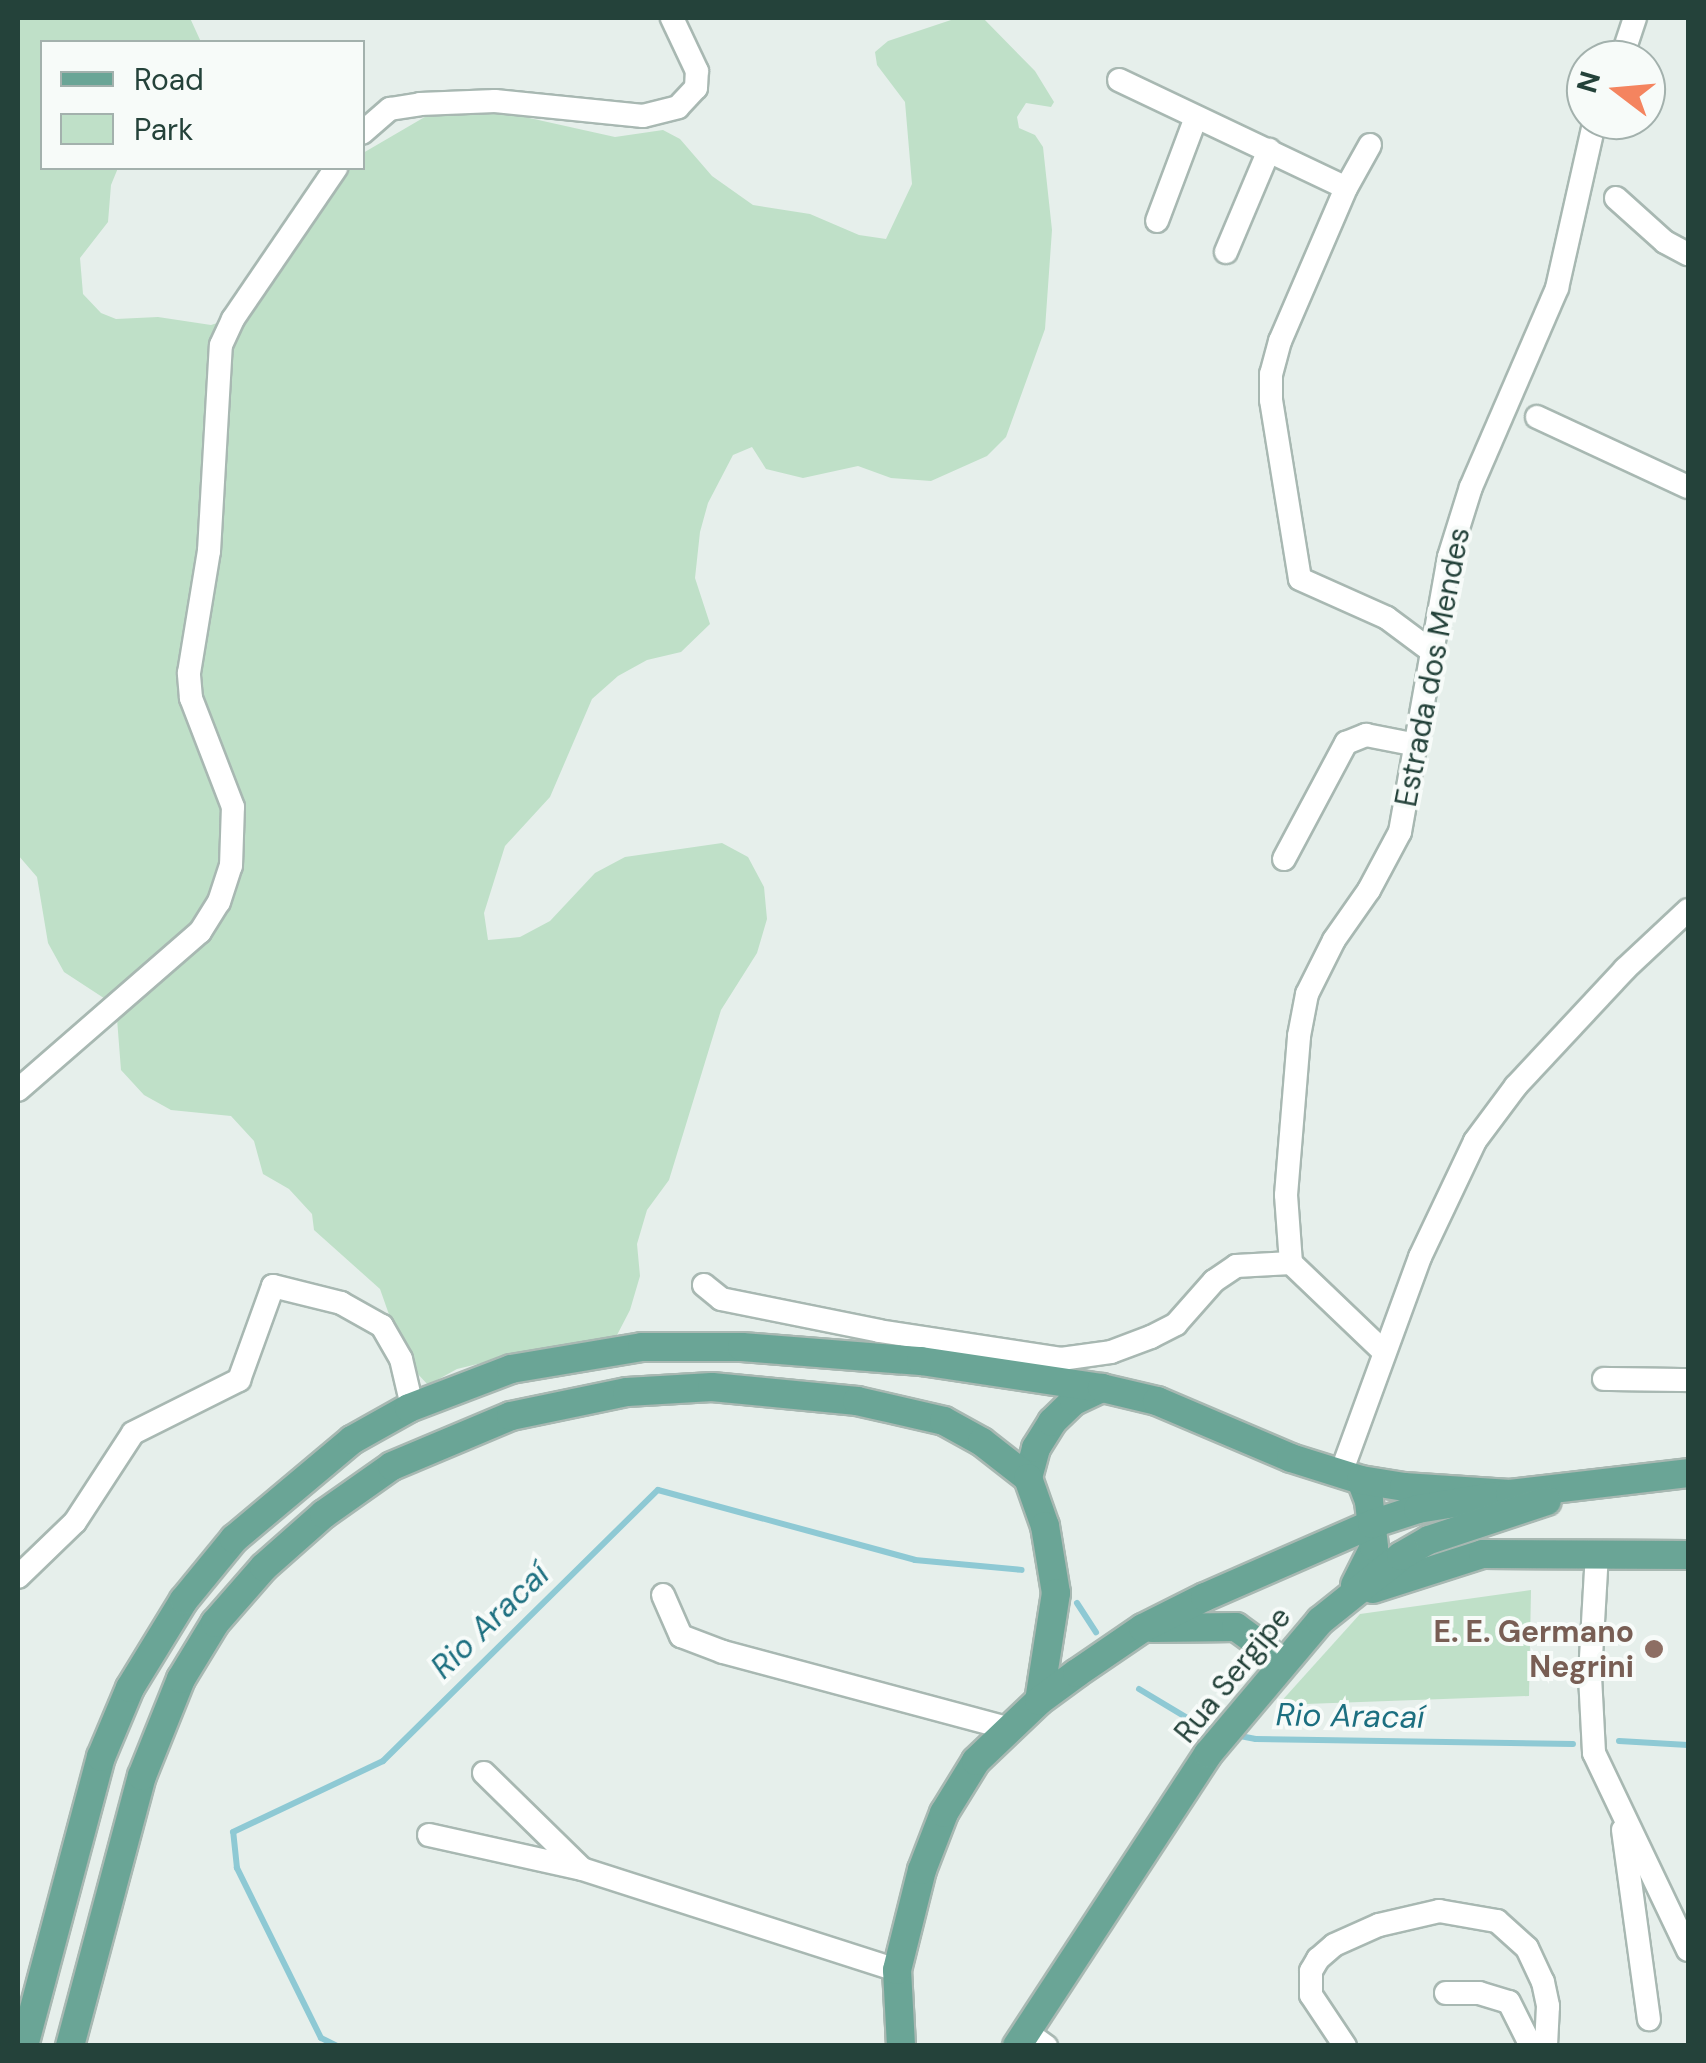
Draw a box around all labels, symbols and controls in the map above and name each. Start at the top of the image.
legend [40,40,365,170]
north arrow [1566,40,1666,140]
text: Road [134,60,204,99]
text: N [1568,67,1609,97]
text: Park [134,110,193,149]
street label: Estrada dos Mendes [1388,524,1478,810]
water label: Rio Aracaí [423,1555,557,1687]
street label: Rua Sergipe [1167,1600,1299,1750]
place label: E. E. Germano Negrini [1434,1614,1634,1684]
marker: E. E. Germano Negrini [1643,1638,1665,1660]
water label: Rio Aracaí [1275,1696,1425,1736]

